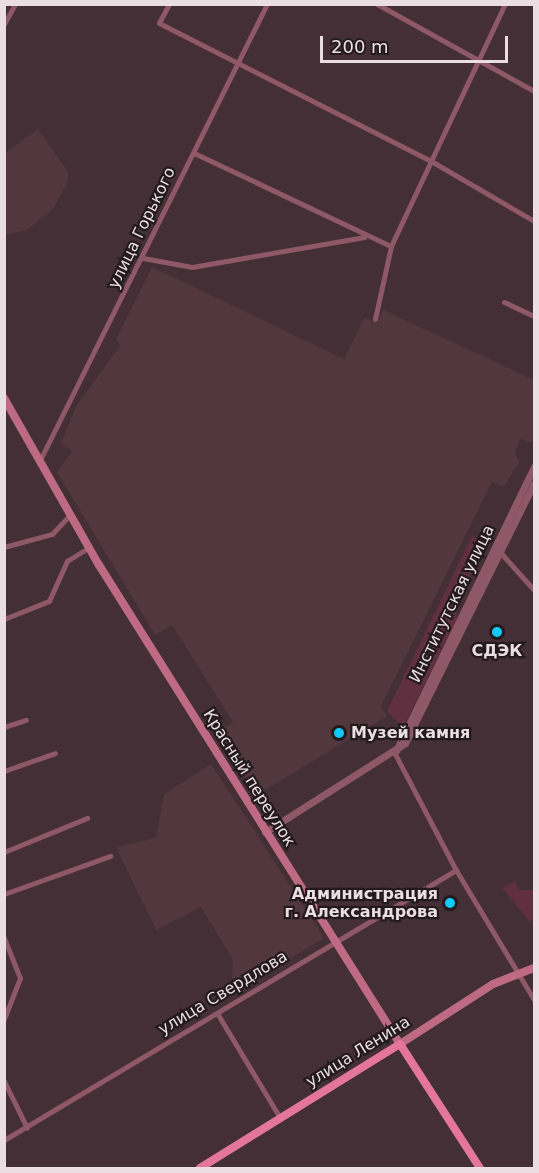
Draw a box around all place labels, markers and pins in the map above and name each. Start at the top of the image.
marker: СДЭК [490,625,504,639]
place label: СДЭК [472,641,522,661]
place label: Музей камня [351,723,470,743]
marker: Музей камня [332,726,346,740]
place label: Администрация г. Александрова [285,884,438,922]
marker: Администрация г. Александрова [443,896,457,910]

